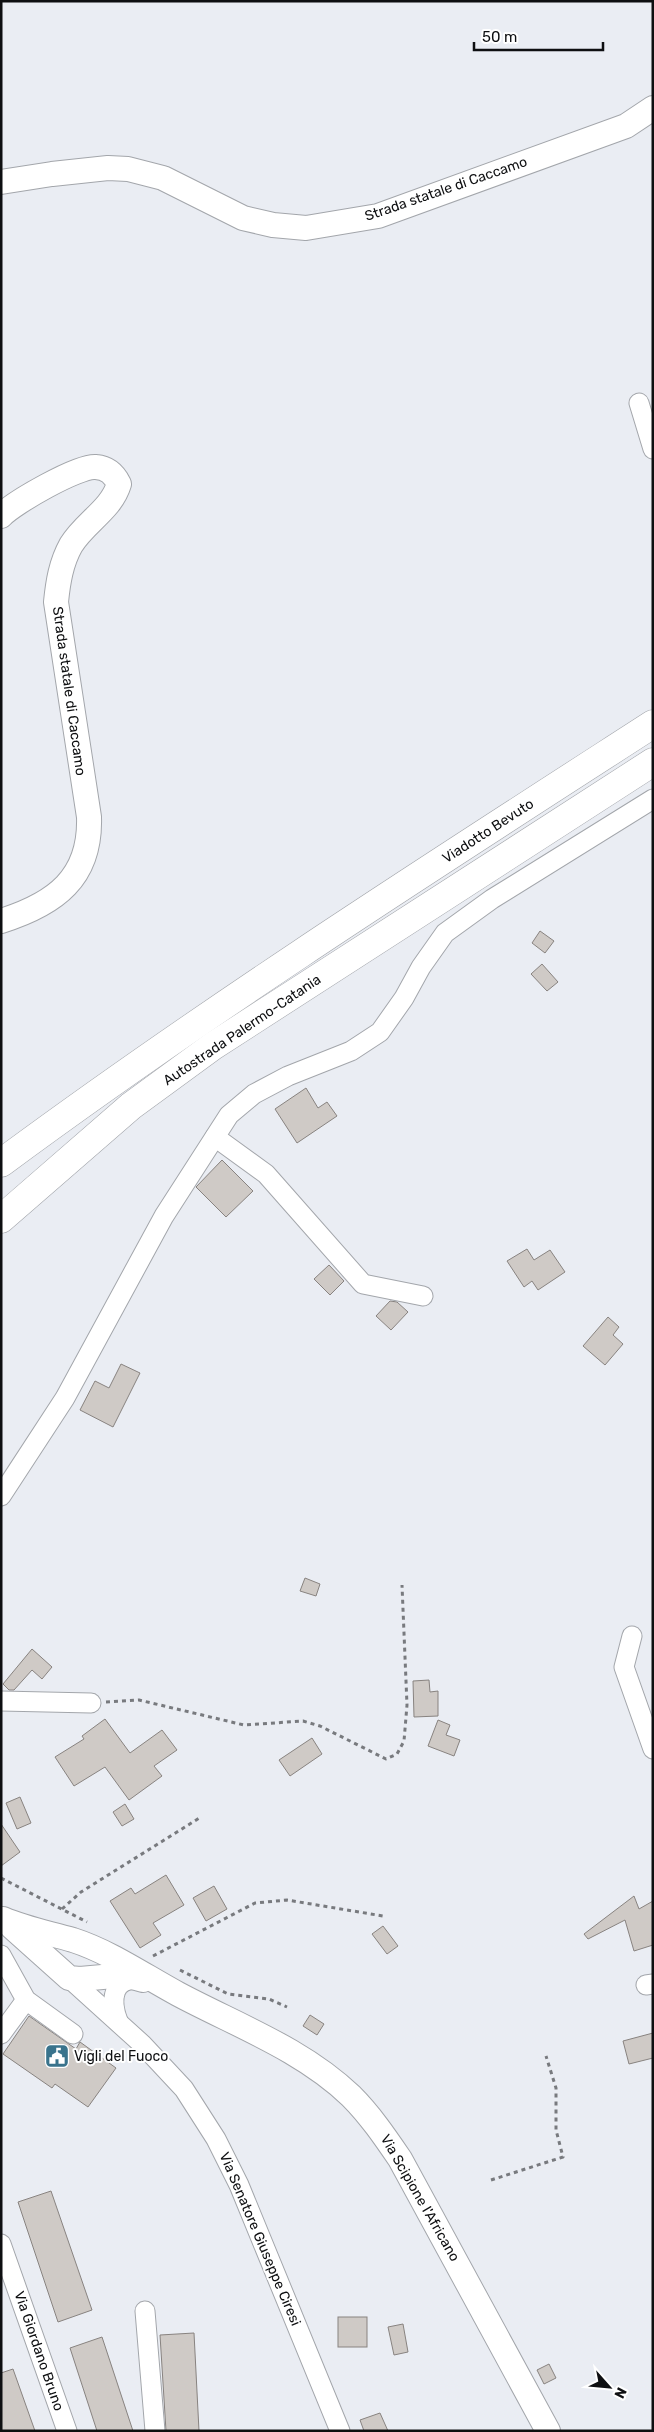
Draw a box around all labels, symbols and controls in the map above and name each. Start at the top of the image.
scale bar [474,20,603,52]
text: 50 m [482,28,517,46]
street label: Strada statale di Caccamo [363,153,529,225]
street label: Strada statale di Caccamo [49,605,89,777]
street label: Viadotto Bevuto [439,795,537,867]
street label: Autostrada Palermo-Catania [160,971,324,1089]
public building icon: Vigli del Fuoco [44,2043,70,2069]
place label: Vigli del Fuoco [74,2048,168,2065]
street label: Via Scipione l'Africano [377,2132,463,2264]
street label: Via Senatore Giuseppe Ciresi [216,2150,304,2328]
street label: Via Giordano Bruno [11,2289,67,2413]
north arrow [584,2362,634,2412]
text: N [610,2384,630,2401]

